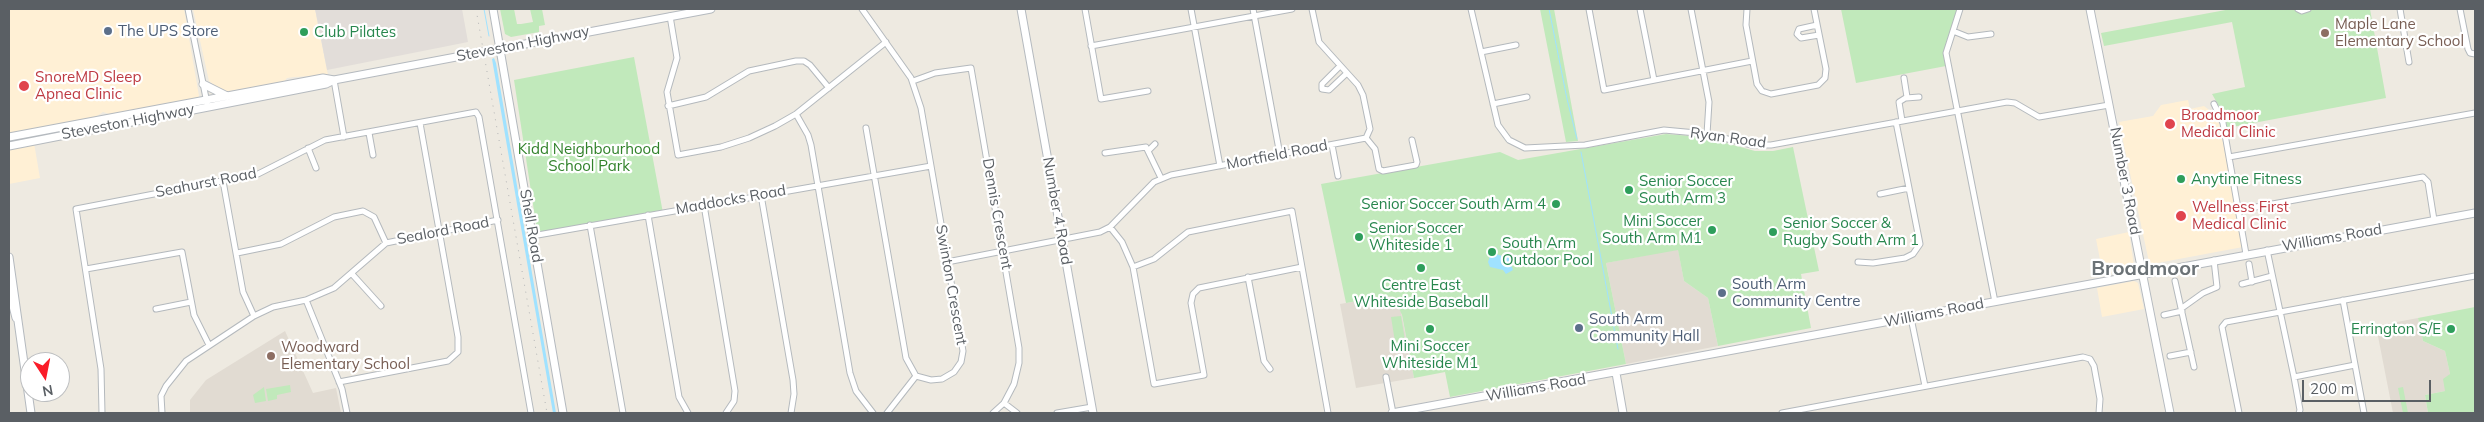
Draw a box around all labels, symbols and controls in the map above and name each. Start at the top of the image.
place label: Maple Lane Elementary School [2335,15,2464,50]
place label: The UPS Store [118,22,218,40]
street label: Steveston Highway [455,22,591,66]
place label: Club Pilates [314,23,396,41]
marker: The UPS Store [102,25,114,37]
marker: Club Pilates [298,26,310,38]
marker: Maple Lane Elementary School [2319,27,2331,39]
place label: SnoreMD Sleep Apnea Clinic [35,68,141,103]
marker: SnoreMD Sleep Apnea Clinic [17,79,31,93]
street label: Steveston Highway [60,100,196,144]
place label: Broadmoor Medical Clinic [2181,106,2276,141]
marker: Broadmoor Medical Clinic [2163,117,2177,131]
street label: Ryan Road [1689,124,1767,152]
street label: Number 3 Road [2106,126,2144,236]
street label: Mortfield Road [1225,136,1329,174]
park label: Kidd Neighbourhood School Park [518,140,660,175]
street label: Number 4 Road [1039,156,1075,266]
street label: Dennis Crescent [978,157,1016,271]
street label: Seahurst Road [154,164,258,202]
place label: Anytime Fitness [2191,170,2302,188]
place label: Senior Soccer South Arm 3 [1639,172,1733,207]
marker: Anytime Fitness [2175,173,2187,185]
street label: Maddocks Road [674,181,788,219]
marker: Senior Soccer South Arm 3 [1623,184,1635,196]
street label: Shell Road [516,188,546,264]
place label: Senior Soccer South Arm 4 [1361,195,1546,213]
marker: Senior Soccer South Arm 4 [1550,198,1562,210]
place label: Wellness First Medical Clinic [2192,198,2289,233]
marker: Wellness First Medical Clinic [2174,209,2188,223]
place label: Mini Soccer South Arm M1 [1602,212,1702,247]
street label: Sealord Road [395,213,491,249]
place label: Senior Soccer & Rugby South Arm 1 [1783,214,1919,249]
place label: Senior Soccer Whiteside 1 [1369,219,1463,254]
street label: Williams Road [2281,220,2383,256]
street label: Swinton Crescent [932,223,970,347]
marker: Mini Soccer South Arm M1 [1706,224,1718,236]
marker: Senior Soccer & Rugby South Arm 1 [1767,226,1779,238]
marker: Senior Soccer Whiteside 1 [1353,231,1365,243]
place label: South Arm Outdoor Pool [1502,234,1593,269]
marker: South Arm Outdoor Pool [1486,246,1498,258]
district label: Broadmoor [2091,257,2199,281]
marker: Centre East Whiteside Baseball [1415,262,1427,274]
place label: South Arm Community Centre [1732,275,1860,310]
place label: Centre East Whiteside Baseball [1354,276,1488,311]
marker: South Arm Community Centre [1716,287,1728,299]
street label: Williams Road [1883,295,1985,331]
place label: South Arm Community Hall [1589,310,1700,345]
place label: Errington S/E [2351,320,2441,338]
marker: South Arm Community Hall [1573,322,1585,334]
marker: Mini Soccer Whiteside M1 [1424,323,1436,335]
marker: Errington S/E [2445,323,2457,335]
place label: Mini Soccer Whiteside M1 [1382,337,1478,372]
place label: Woodward Elementary School [281,338,410,373]
marker: Woodward Elementary School [265,350,277,362]
north arrow [20,352,70,402]
street label: Williams Road [1485,370,1587,406]
scale bar [2304,370,2433,402]
text: 200 m [2310,379,2354,398]
text: N [41,381,55,401]

